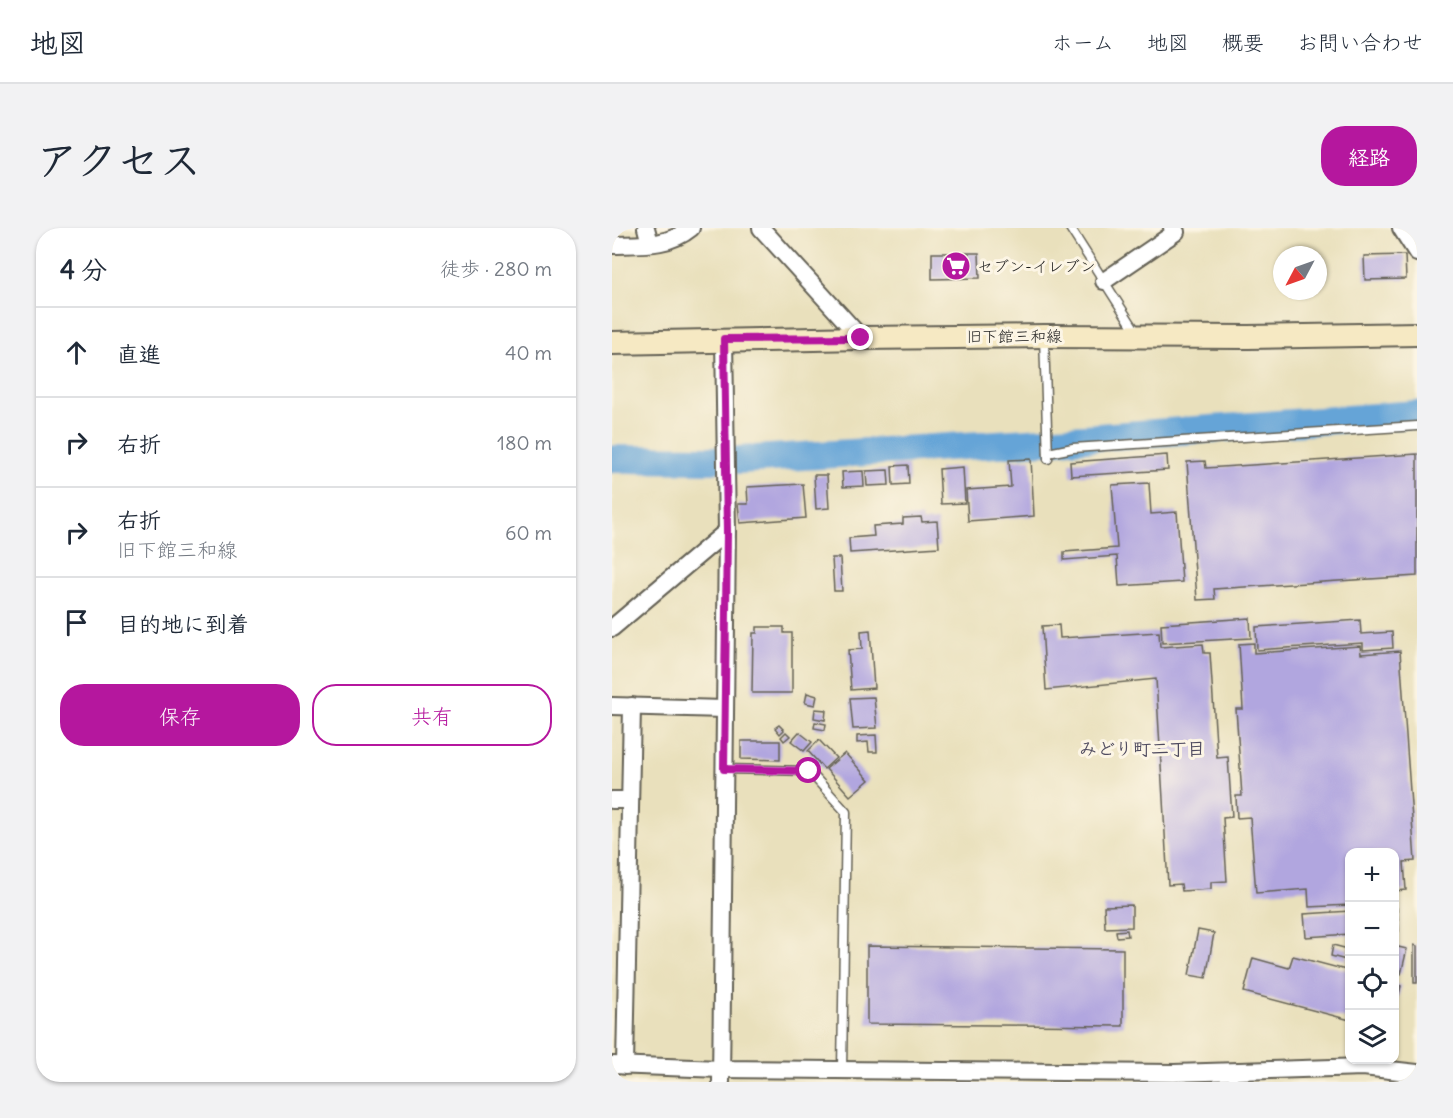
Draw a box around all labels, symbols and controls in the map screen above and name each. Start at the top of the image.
text: 地図 [30,25,86,61]
text: ホーム [1052,29,1114,56]
text: 地図 [1147,29,1189,56]
text: 概要 [1222,29,1264,56]
text: お問い合わせ [1297,29,1423,56]
button: 経路 [1321,126,1417,186]
text: アクセス [36,134,201,186]
north arrow [1273,246,1327,300]
supermarket icon: セブン-イレブン [940,250,972,282]
text: 4 分 [60,253,107,286]
text: 徒歩 · 280 m [440,256,552,281]
place label: セブン-イレブン [977,256,1096,276]
route end [847,324,873,350]
street label: 旧下館三和線 [966,326,1062,346]
icon: ahead [60,336,93,369]
text: 直進 [117,340,161,368]
text: 40 m [505,340,552,365]
icon: right [60,426,93,459]
text: 右折 [117,430,161,458]
text: 180 m [497,430,552,455]
text: 右折 [117,506,161,534]
icon: right [60,516,93,549]
text: 60 m [505,520,552,545]
text: 旧下館三和線 [117,537,237,562]
icon: arrive [60,606,93,639]
text: 目的地に到着 [117,610,249,638]
button: 保存 [60,684,300,746]
button: 共有 [312,684,552,746]
district label: みどり町二丁目 [1079,737,1205,760]
route start [795,757,821,783]
map controls [1345,848,1399,1064]
button: + [1345,848,1399,902]
button: − [1345,902,1399,956]
button: locate [1345,956,1399,1010]
button: layers [1345,1010,1399,1064]

